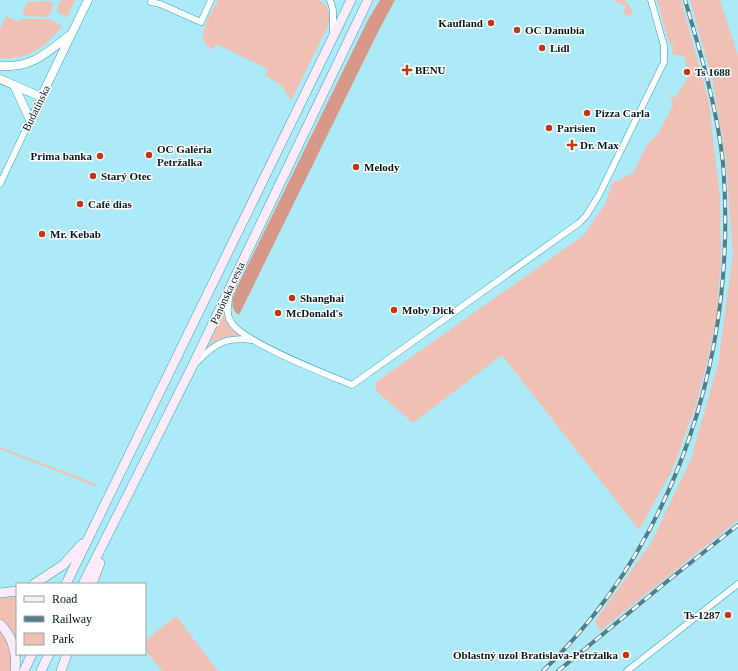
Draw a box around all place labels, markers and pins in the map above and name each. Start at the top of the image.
place label: Kaufland [438,17,483,29]
marker: Kaufland [486,18,496,28]
place label: OC Danubia [525,24,585,36]
marker: OC Danubia [512,25,522,35]
place label: Lidl [550,42,570,54]
marker: Lidl [537,43,547,53]
place label: BENU [415,64,446,76]
marker: BENU [402,65,412,75]
place label: Ts 1688 [695,66,731,78]
marker: Ts 1688 [682,67,692,77]
place label: Pizza Carla [595,107,650,119]
marker: Pizza Carla [582,108,592,118]
place label: Parisien [557,122,596,134]
marker: Parisien [544,123,554,133]
place label: Dr. Max [580,139,619,151]
marker: Dr. Max [567,140,577,150]
place label: OC Galéria Petržalka [157,143,212,168]
place label: Prima banka [31,150,92,162]
marker: OC Galéria Petržalka [144,150,154,160]
marker: Prima banka [95,151,105,161]
place label: Melody [364,161,400,173]
marker: Melody [351,162,361,172]
place label: Starý Otec [101,170,152,182]
marker: Starý Otec [88,171,98,181]
place label: Café dias [88,198,132,210]
marker: Café dias [75,199,85,209]
place label: Mr. Kebab [50,228,101,240]
marker: Mr. Kebab [37,229,47,239]
place label: Shanghai [300,292,344,304]
marker: Shanghai [287,293,297,303]
place label: Moby Dick [402,304,455,316]
marker: Moby Dick [389,305,399,315]
place label: McDonald's [286,307,344,319]
marker: McDonald's [273,308,283,318]
place label: Ts-1287 [684,609,720,621]
marker: Ts-1287 [723,610,733,620]
place label: Oblastný uzol Bratislava-Petržalka [453,649,618,661]
marker: Oblastný uzol Bratislava-Petržalka [621,650,631,660]

